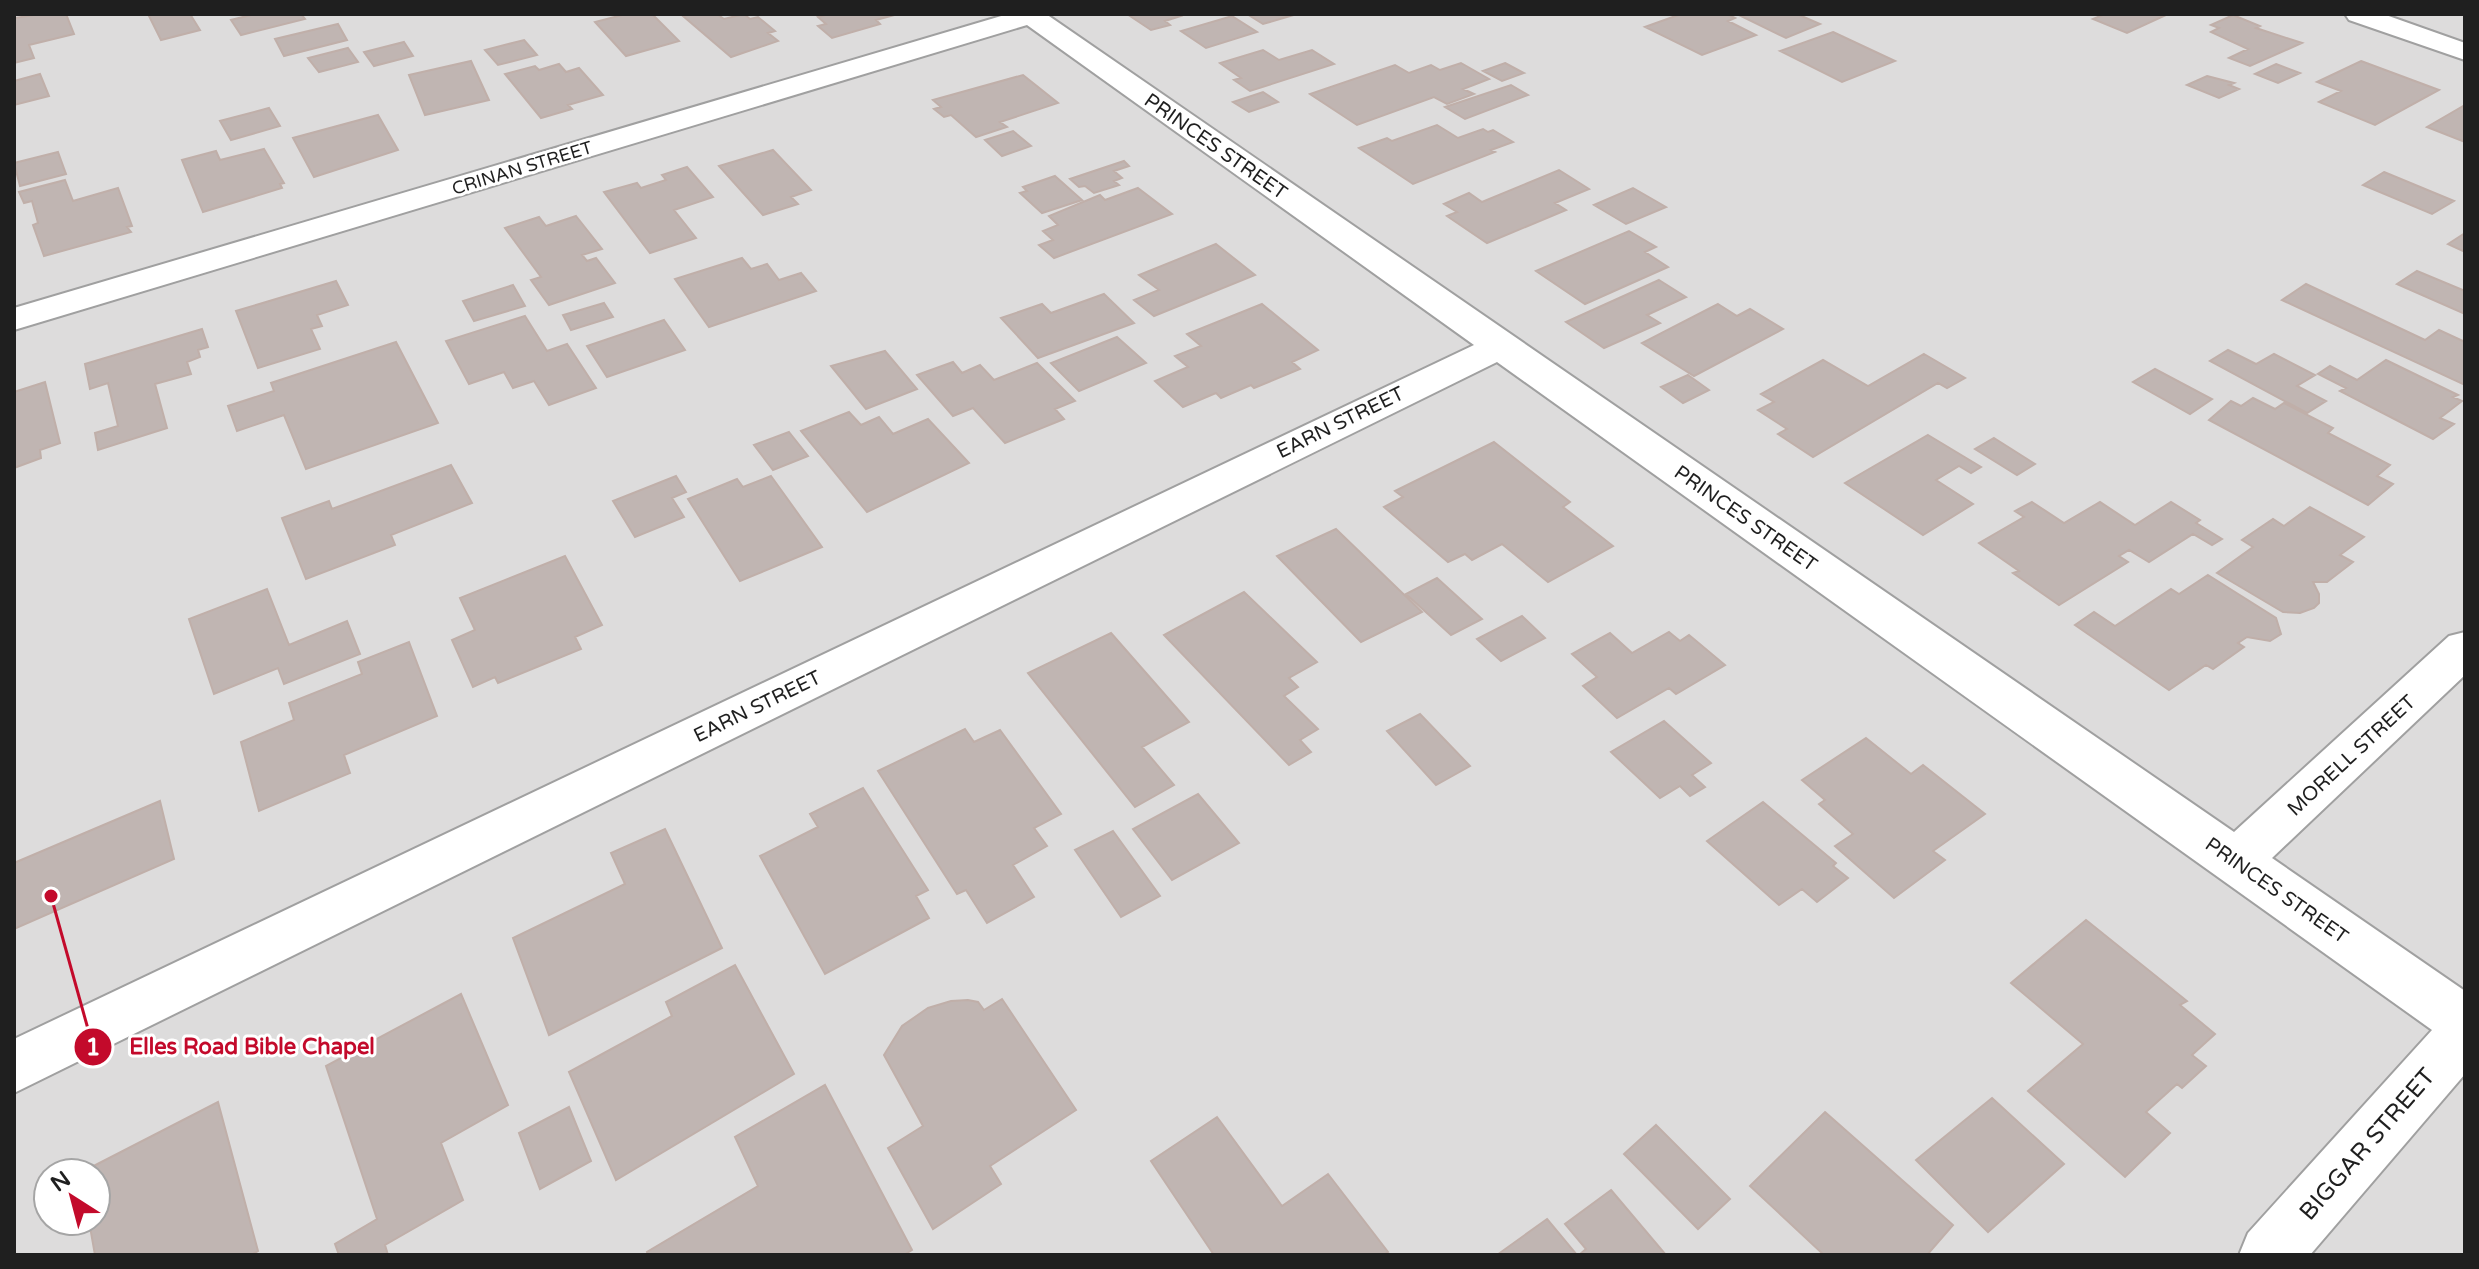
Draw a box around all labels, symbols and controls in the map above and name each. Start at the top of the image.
street label: PRINCES STREET [1139,88,1292,205]
street label: CRINAN STREET [449,136,595,200]
street label: EARN STREET [1273,382,1408,464]
street label: PRINCES STREET [1669,460,1822,577]
street label: EARN STREET [690,666,825,748]
street label: MORELL STREET [2283,690,2421,821]
street label: PRINCES STREET [2200,832,2353,949]
callout: Elles Road Bible Chapel [73,1024,391,1070]
text: 1 [85,1033,101,1062]
text: Elles Road Bible Chapel [129,1034,375,1060]
street label: BIGGAR STREET [2293,1062,2442,1226]
north arrow [32,1157,112,1237]
text: N [46,1166,76,1197]

